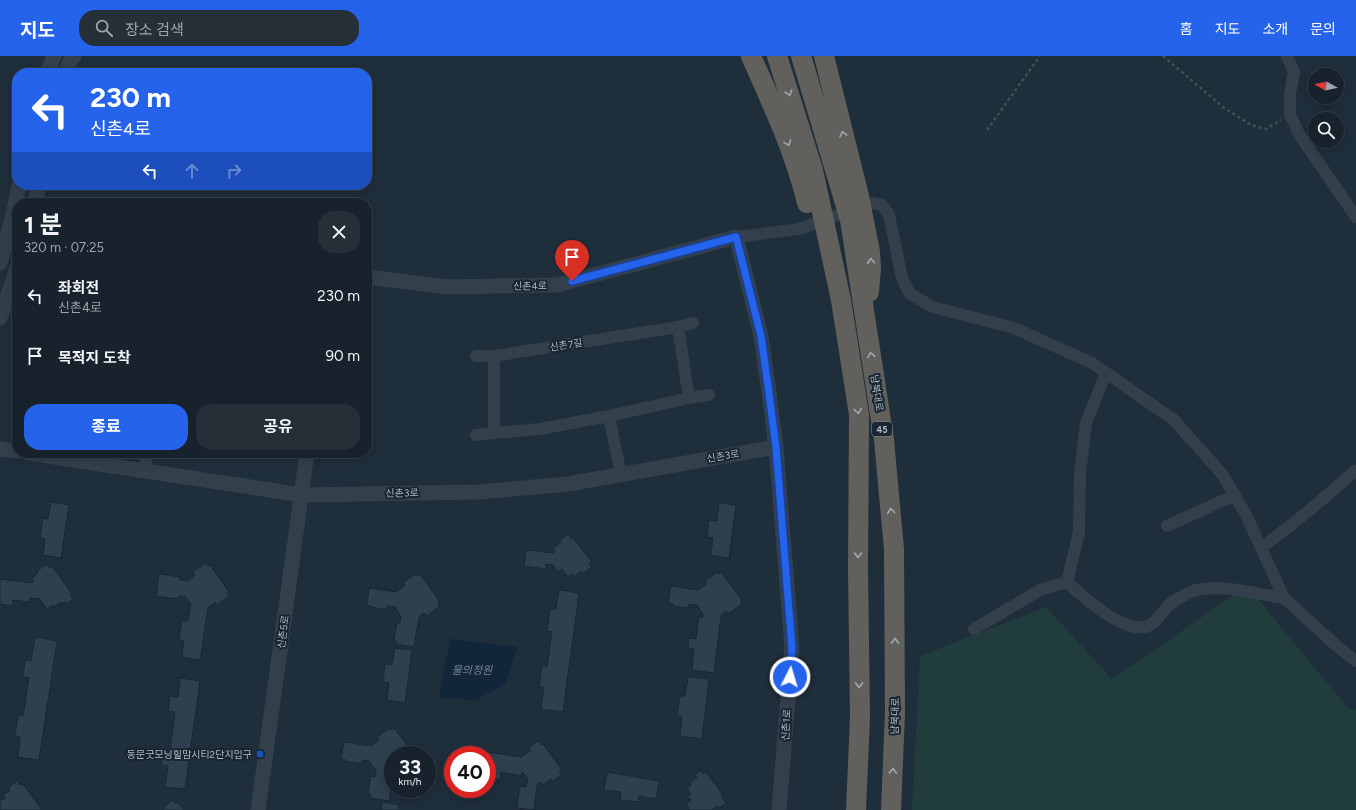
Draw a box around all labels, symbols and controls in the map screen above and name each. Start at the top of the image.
search box [79,10,359,46]
icon: search [93,17,115,39]
text: 지도 [20,19,55,42]
text: 장소 검색 [125,21,184,39]
text: 홈 [1180,21,1193,38]
text: 지도 [1215,21,1240,38]
text: 소개 [1262,21,1288,38]
text: 문의 [1310,21,1336,38]
north arrow [1308,68,1344,104]
map controls [1308,68,1344,148]
text: 230 m [90,80,171,114]
icon: left [24,84,76,136]
one-way arrow [784,90,793,97]
button: search [1308,112,1344,148]
text: 신촌4로 [90,118,151,140]
one-way arrow [840,131,848,138]
one-way arrow [784,140,792,147]
icon: left [139,160,161,182]
icon: ahead [181,160,203,182]
icon: right [223,160,245,182]
text: 1 분 [24,210,62,239]
button: close [318,211,360,253]
text: 320 m · 07:25 [24,240,104,255]
pin [555,240,589,281]
icon: arrive [561,246,583,268]
one-way arrow [866,258,875,264]
text: 좌회전 [58,279,99,297]
street label: 신촌4로 [513,279,547,293]
icon: left [24,285,46,307]
text: 230 m [317,287,360,305]
text: 신촌4로 [58,300,102,315]
street label: 신촌7길 [549,336,583,354]
icon: arrive [24,345,46,367]
text: 90 m [325,347,360,365]
text: 목적지 도착 [58,349,131,367]
one-way arrow [867,352,876,358]
street label: 남북대로 [868,374,886,412]
button: 종료 [24,404,188,450]
button: 공유 [196,404,360,450]
one-way arrow [853,408,862,414]
road number: 45 [872,422,892,436]
street label: 신촌3로 [706,447,740,465]
street label: 신촌3로 [385,486,419,500]
one-way arrow [886,508,895,514]
one-way arrow [854,552,862,558]
street label: 신촌5로 [274,615,292,649]
one-way arrow [891,638,899,644]
position arrow [769,656,811,698]
water label: 물의정원 [452,664,493,677]
one-way arrow [855,682,864,688]
street label: 남북대로 [888,697,902,735]
street label: 신촌1로 [778,709,794,741]
speed limit sign: 40 [444,746,496,798]
place label: 동문굿모닝힐맘시티2단지입구 [127,748,252,761]
marker: 동문굿모닝힐맘시티2단지입구 [255,749,265,759]
text: 33 [399,755,421,779]
one-way arrow [889,768,897,774]
text: km/h [399,775,421,788]

